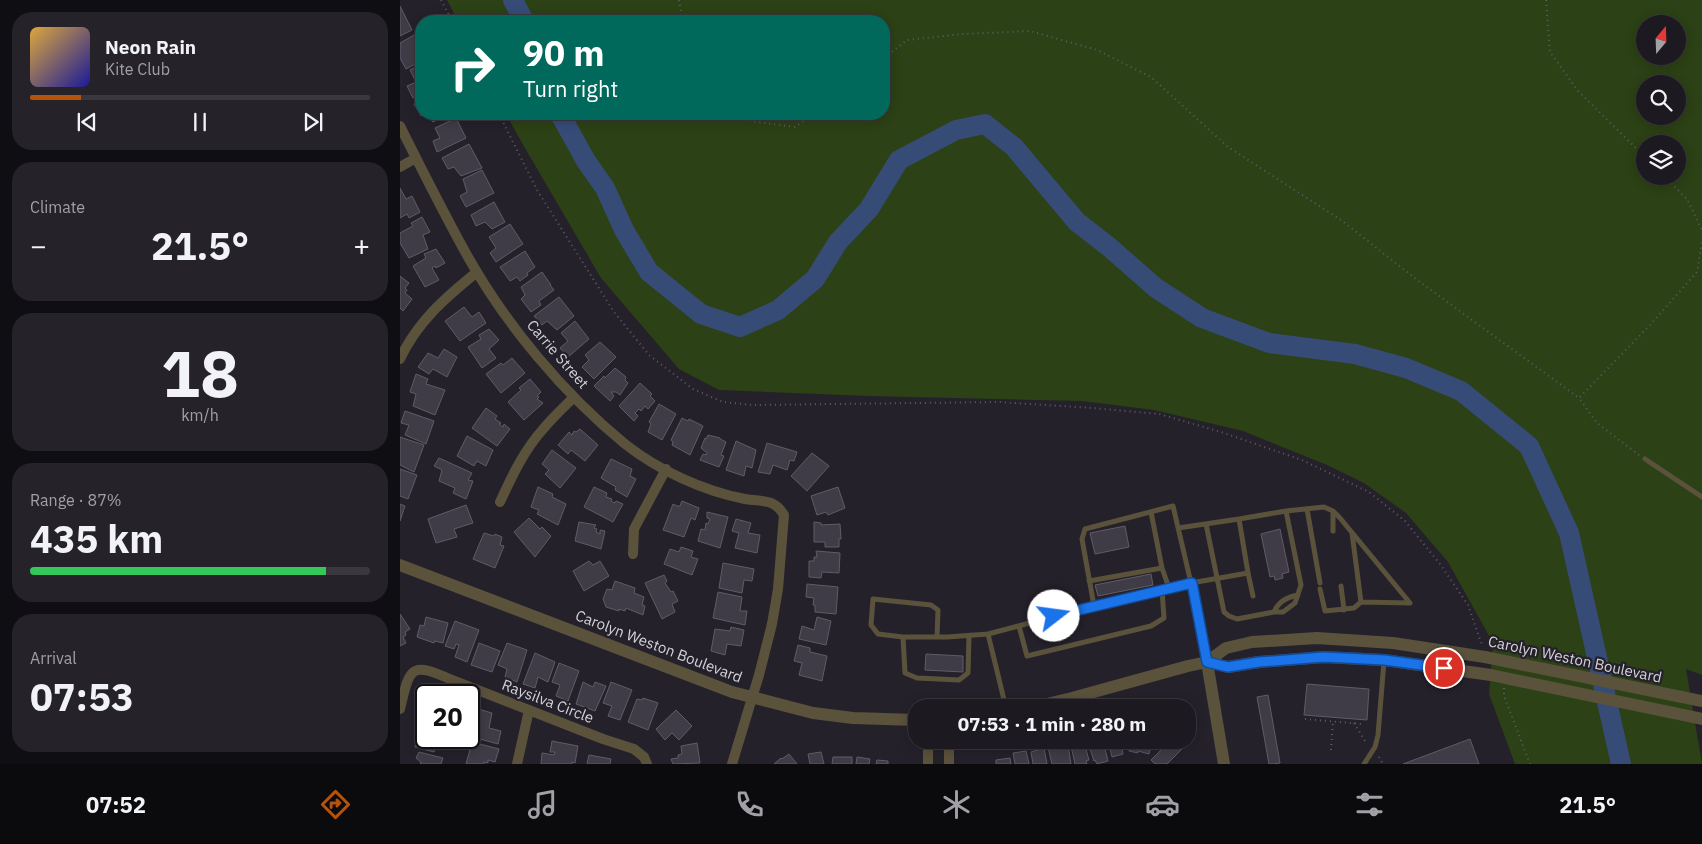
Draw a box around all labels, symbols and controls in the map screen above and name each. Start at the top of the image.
north arrow [1636,15,1686,65]
map controls [1636,15,1686,185]
text: 90 m [523,30,605,76]
text: Neon Rain [105,35,196,59]
icon: right [440,35,505,100]
text: Kite Club [105,59,170,79]
text: Turn right [523,74,618,103]
button: search [1636,75,1686,125]
icon: previous [73,108,101,136]
icon: pause [186,108,214,136]
icon: next [299,108,327,136]
button: layers [1636,135,1686,185]
text: Climate [30,197,85,217]
text: 21.5° [151,221,249,270]
text: − [30,227,47,264]
text: + [353,227,370,264]
street label: Carrie Street [523,316,593,392]
text: 18 [161,330,239,415]
text: km/h [181,405,219,425]
text: Range · 87% [30,490,122,510]
text: 435 km [30,514,163,563]
position arrow [1027,589,1079,641]
street label: Carolyn Weston Boulevard [573,605,745,687]
street label: Carolyn Weston Boulevard [1486,631,1664,687]
pin [1423,647,1465,689]
text: Arrival [30,648,77,668]
icon: arrive [1430,654,1458,682]
text: 07:53 [30,672,134,721]
street label: Raysilva Circle [499,675,597,727]
speed limit sign: 20 [415,684,480,749]
text: 07:53 · 1 min · 280 m [958,712,1146,736]
icon: directions [318,787,353,822]
icon: music [525,787,560,822]
icon: phone [732,787,767,822]
icon: climate [939,787,974,822]
icon: car [1145,787,1180,822]
icon: filters [1352,787,1387,822]
text: 07:52 [86,790,146,819]
text: 21.5° [1559,790,1616,819]

